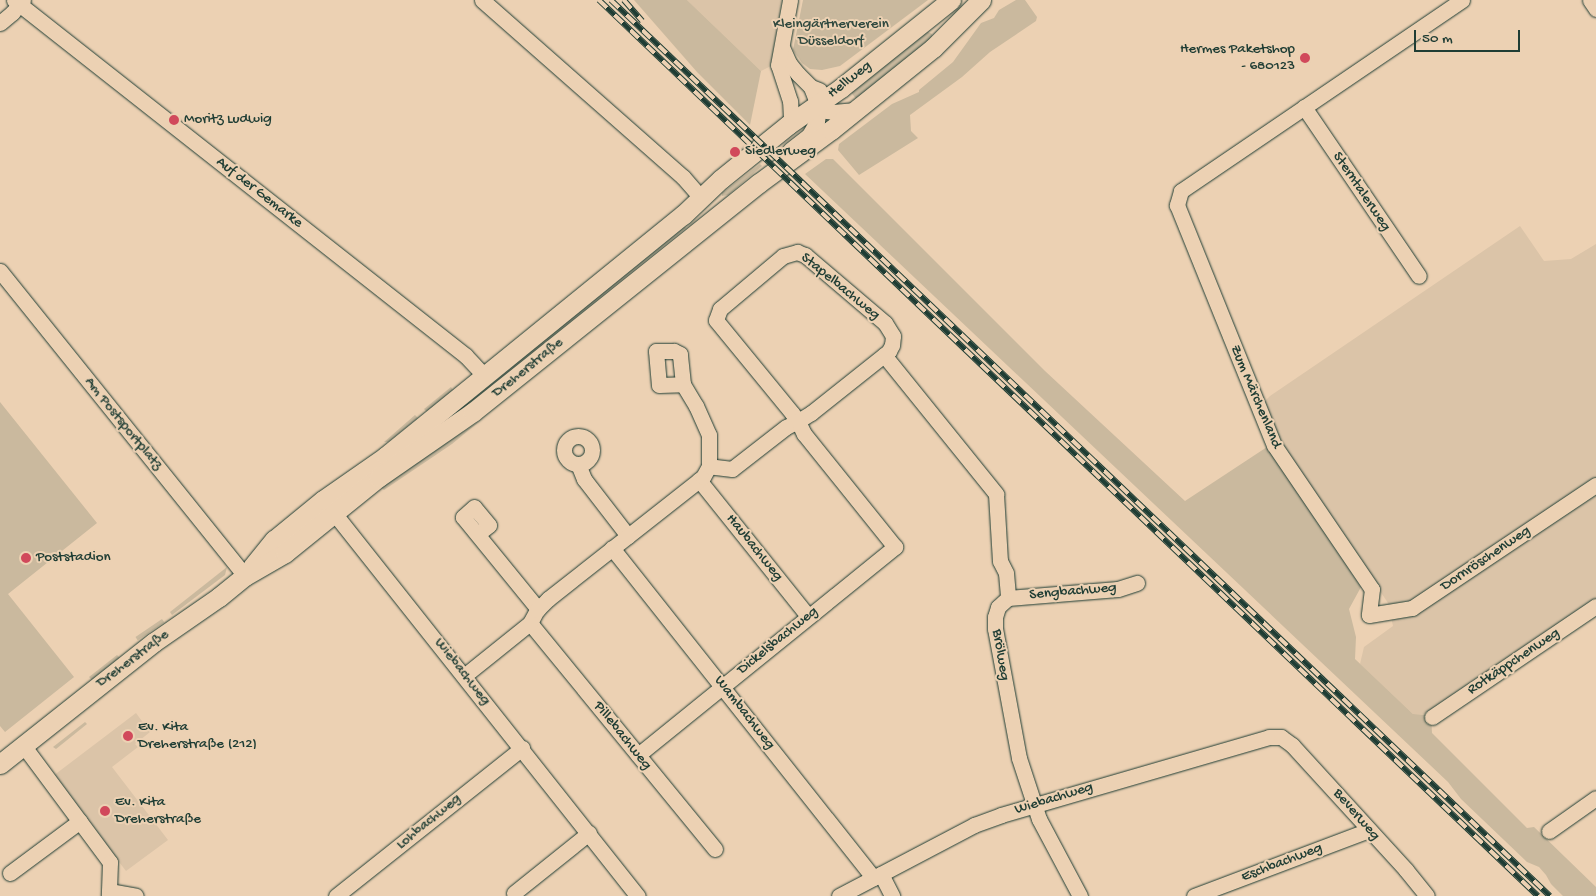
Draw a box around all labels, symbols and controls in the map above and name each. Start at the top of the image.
park label: Kleingärtnerverein Düsseldorf [773,15,889,50]
scale bar [1416,20,1522,52]
text: 50 m [1422,30,1453,48]
place label: Hermes Paketshop - 680123 [1180,40,1295,75]
marker: Hermes Paketshop - 680123 [1299,52,1311,64]
street label: Hellweg [824,57,876,103]
place label: Moritz Ludwig [184,111,272,129]
marker: Moritz Ludwig [168,114,180,126]
place label: Siedlerweg [745,143,816,161]
marker: Siedlerweg [729,146,741,158]
street label: Sterntalerweg [1328,149,1394,235]
street label: Auf der Gemarke [212,153,306,233]
street label: Stapelbachweg [797,249,883,325]
street label: Dreherstraße [489,334,567,402]
street label: Zum Märchenland [1225,343,1285,451]
street label: Am Postsportplatz [80,374,166,474]
street label: Haubachweg [721,511,787,585]
street label: Dornröschenweg [1438,522,1534,596]
place label: Poststadion [36,549,111,567]
marker: Poststadion [20,552,32,564]
street label: Sengbachweg [1029,579,1117,605]
street label: Dickelsbachweg [734,603,822,679]
street label: Rotkäppchenweg [1464,624,1564,700]
street label: Dreherstraße [93,626,173,692]
street label: Brölweg [987,628,1013,682]
street label: Wiebachweg [430,635,494,709]
street label: Wambachweg [710,672,778,754]
street label: Pillebachweg [589,698,655,774]
place label: Ev. Kita Dreherstraße (212) [138,718,257,753]
marker: Ev. Kita Dreherstraße (212) [122,730,134,742]
street label: Wiebachweg [1013,779,1095,819]
street label: Beverweg [1329,785,1383,845]
street label: Lohbachweg [393,790,465,854]
place label: Ev. Kita Dreherstraße [115,793,201,828]
marker: Ev. Kita Dreherstraße [99,805,111,817]
street label: Eschbachweg [1239,839,1325,887]

